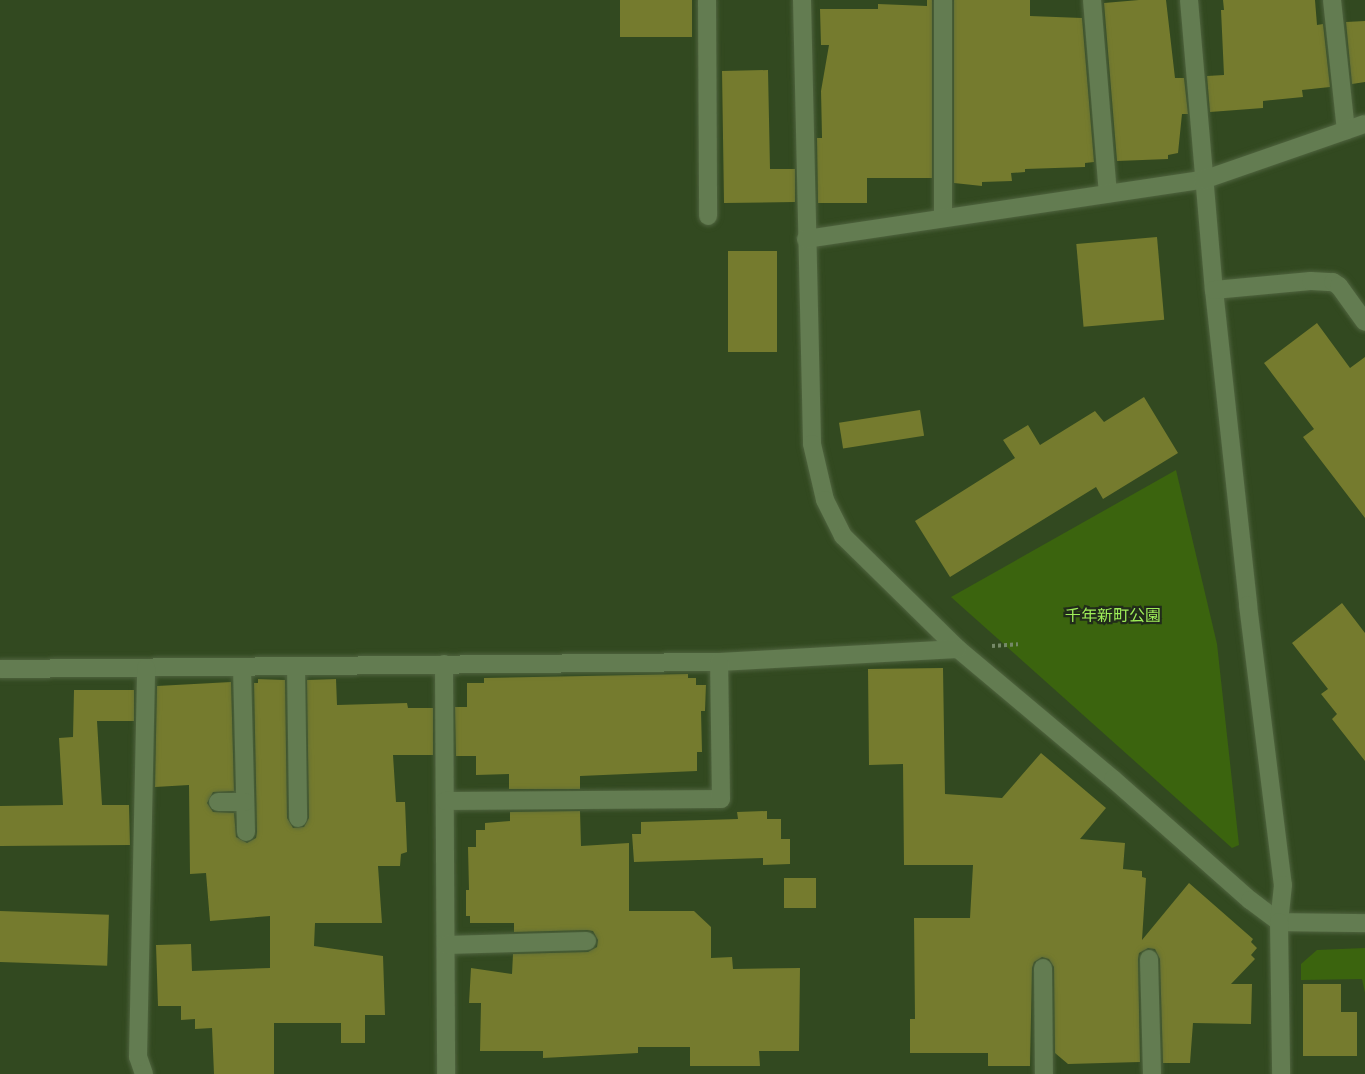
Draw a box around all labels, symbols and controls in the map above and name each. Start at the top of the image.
park label: 千年新町公園 [1065,605,1161,625]

